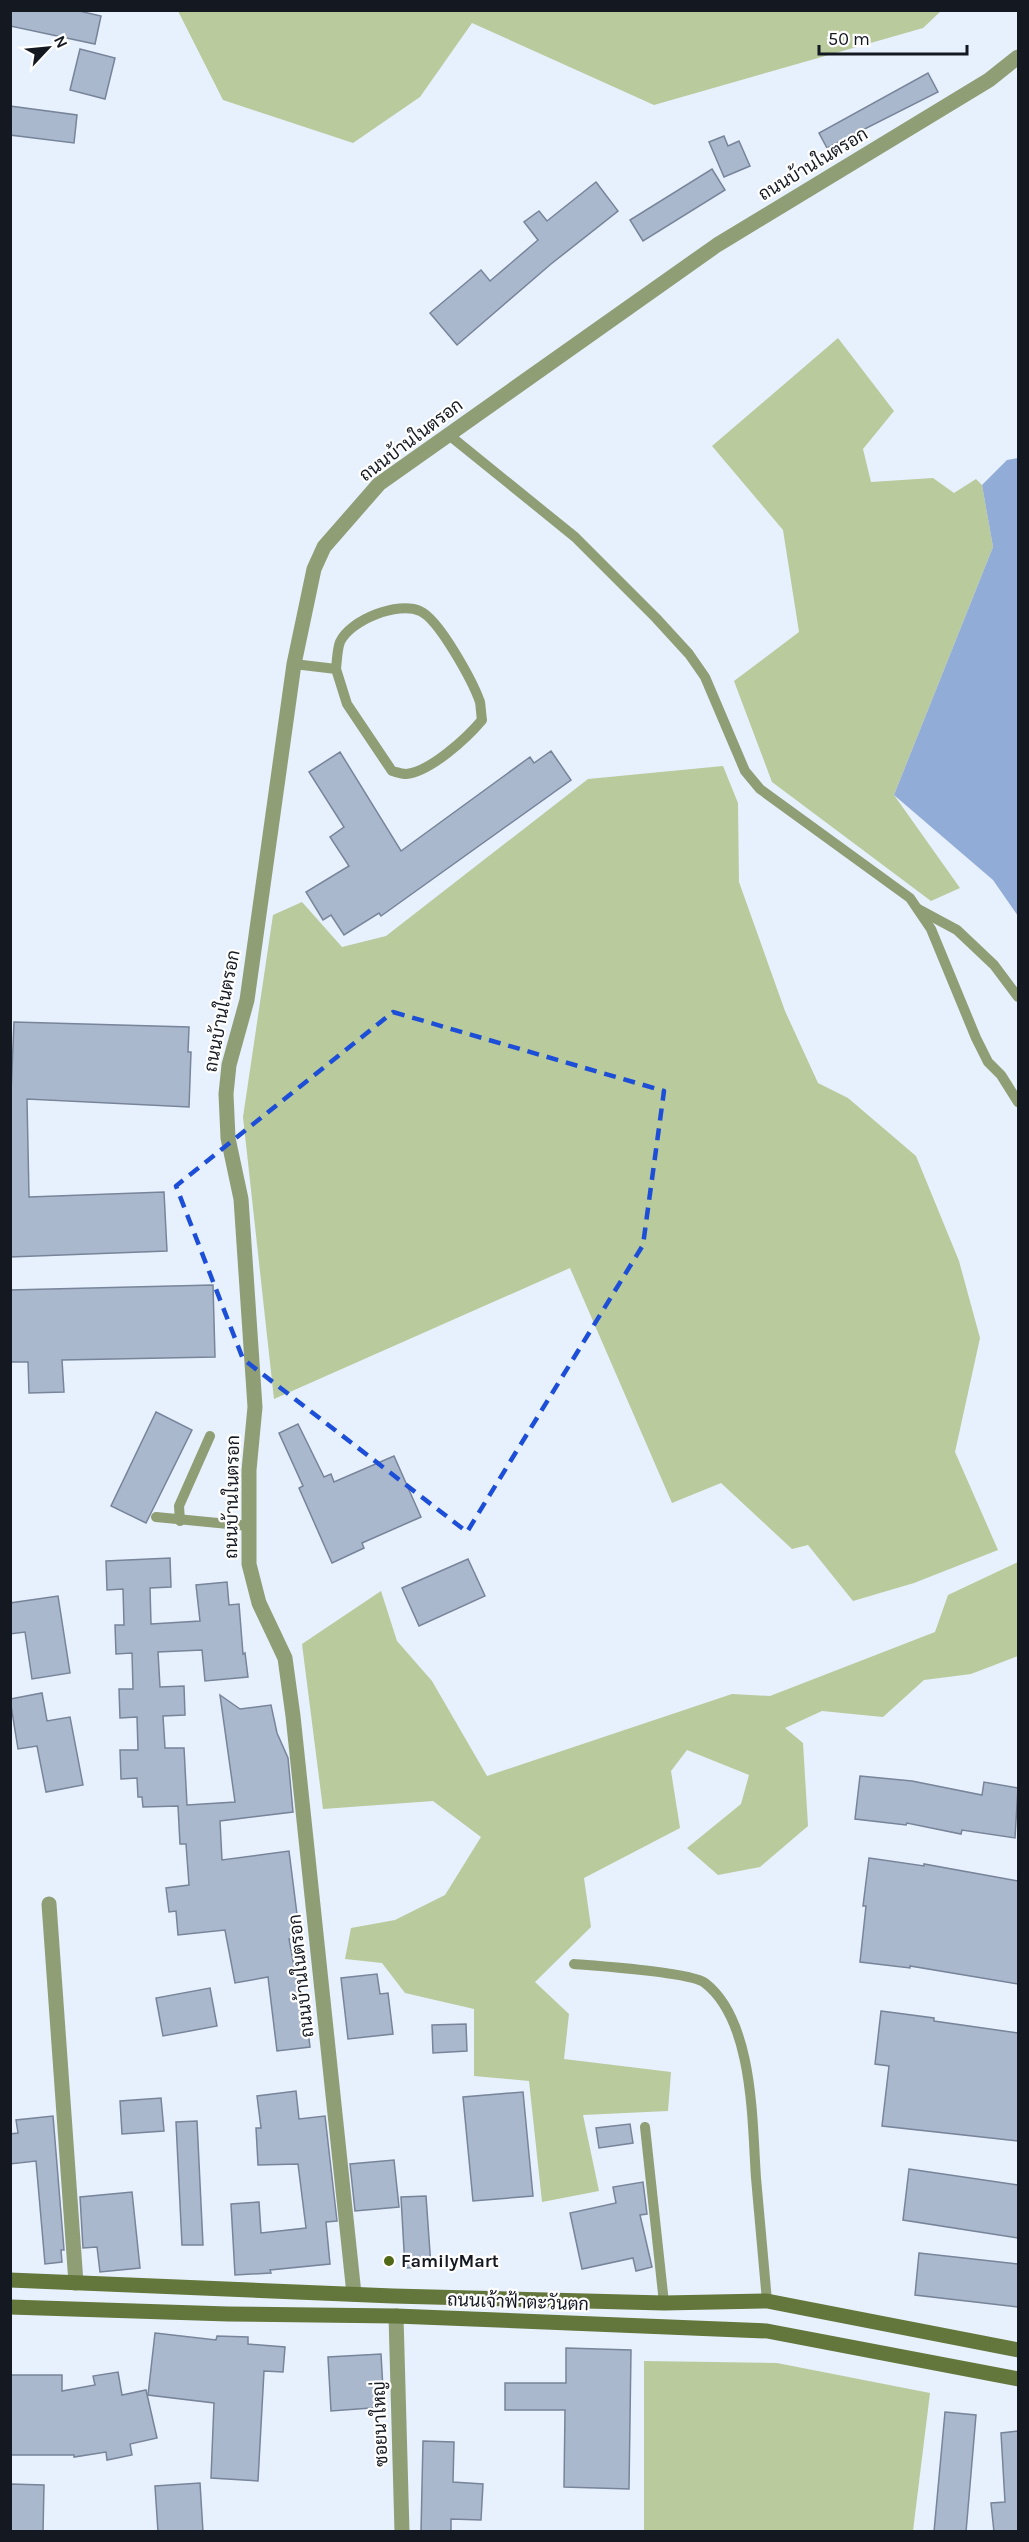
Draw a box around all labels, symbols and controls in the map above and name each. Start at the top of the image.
north arrow [18,18,78,78]
scale bar [819,18,968,56]
text: 50 m [828,28,870,50]
text: N [50,32,72,51]
street label: ถนนบ้านในตรอก [753,121,872,205]
street label: ถนนบ้านในตรอก [354,392,467,486]
street label: ถนนบ้านในตรอก [197,948,245,1074]
street label: ถนนบ้านในตรอก [218,1435,244,1559]
street label: ถนนบ้านในตรอก [282,1913,318,2039]
place label: FamilyMart [401,2250,499,2272]
marker: FamilyMart [382,2254,396,2268]
street label: ถนนเจ้าฟ้าตะวันตก [447,2288,589,2315]
street label: ซอยนาใหญ่ [366,2381,392,2467]

